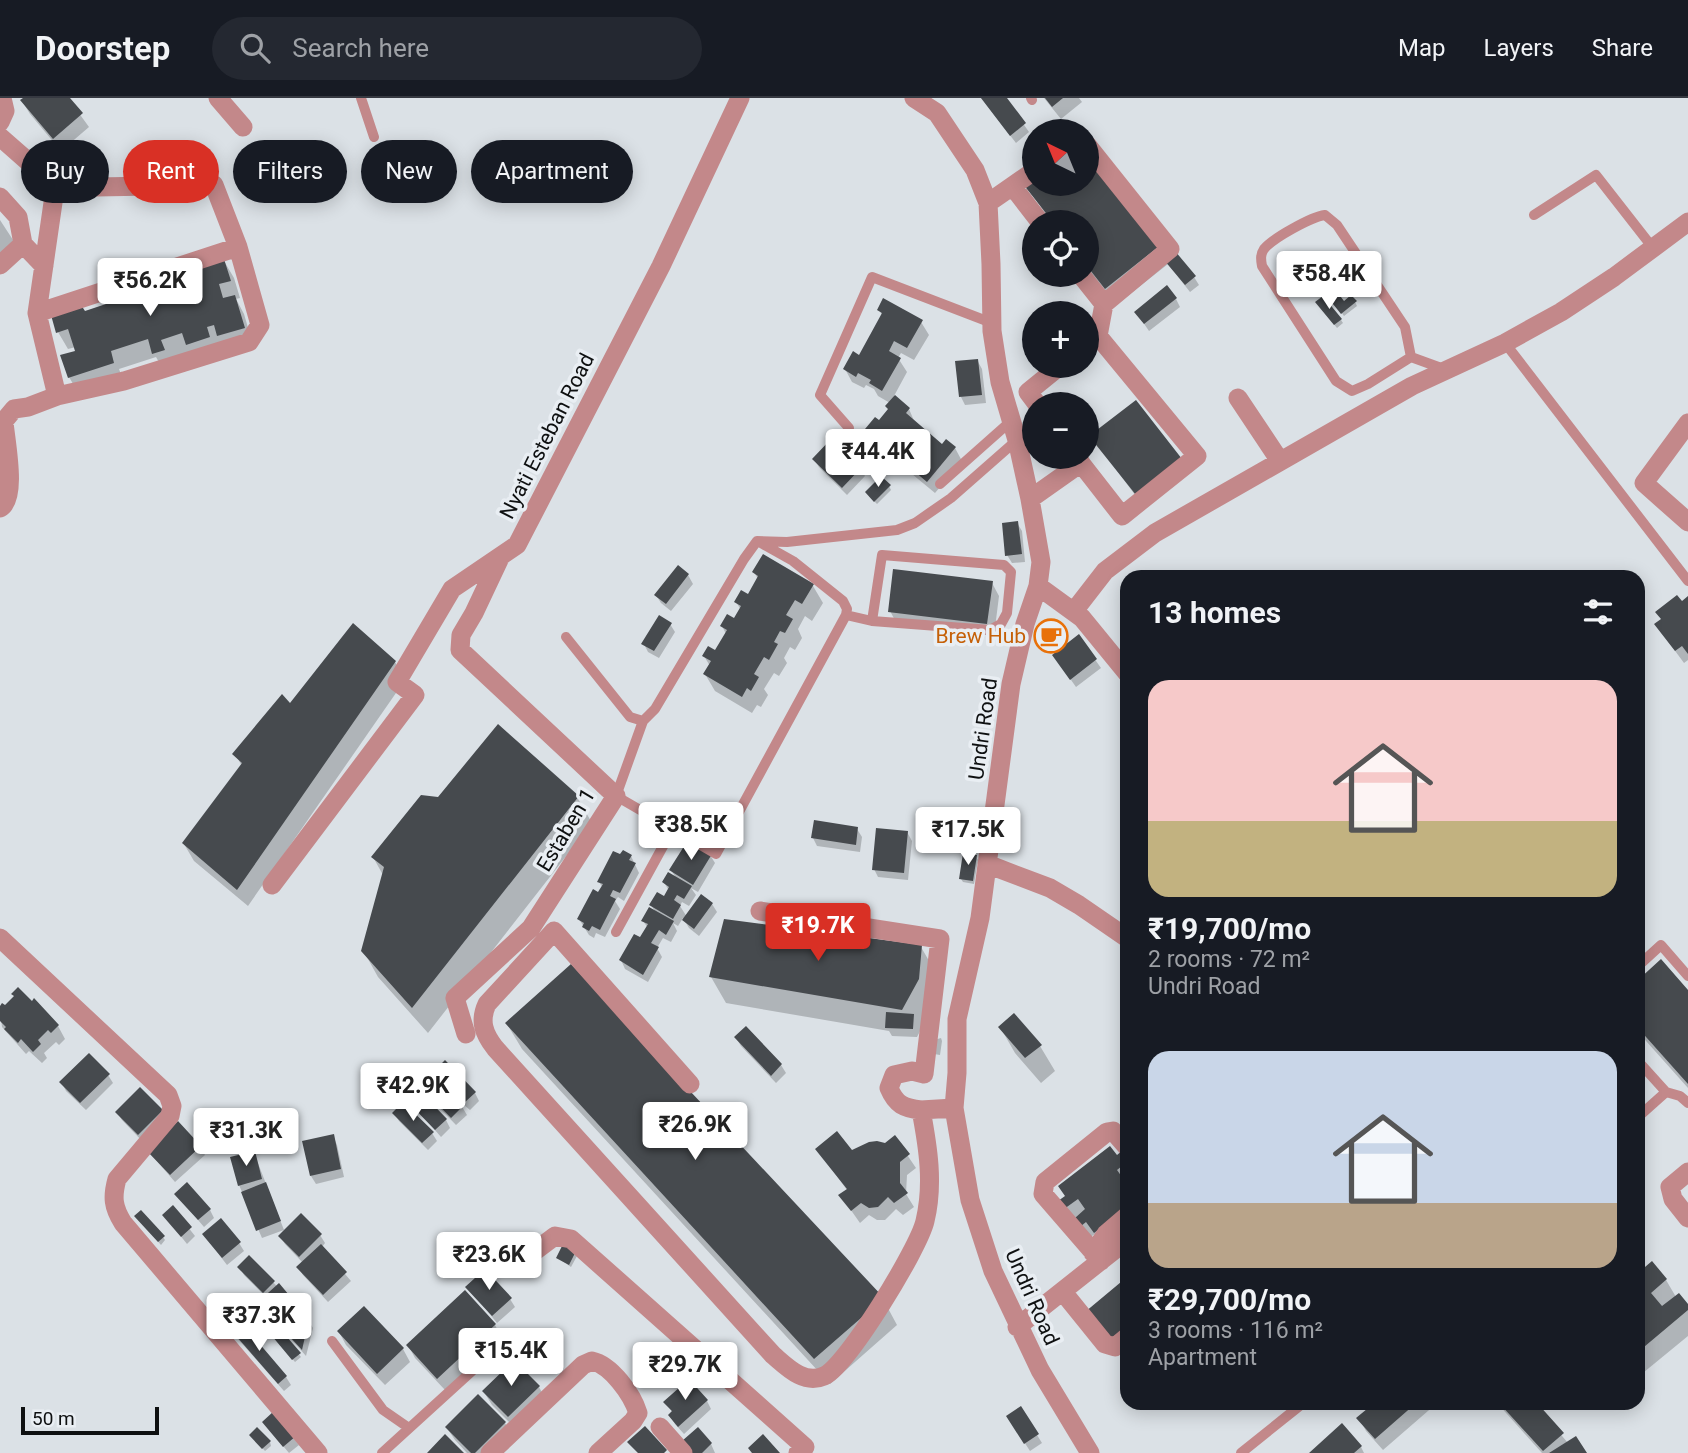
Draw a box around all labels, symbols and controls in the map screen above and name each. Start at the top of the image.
search box [212,17,702,80]
text: Doorstep [35,29,170,68]
icon: search [236,29,274,67]
text: Search here [292,33,429,63]
text: Map [1398,34,1446,62]
text: Layers [1484,34,1554,62]
text: Share [1592,34,1653,62]
north arrow [1022,119,1099,196]
map controls [1022,119,1099,469]
chip: Buy [21,140,109,203]
chip: Rent [123,140,219,203]
chip: Filters [233,140,347,203]
chip: New [361,140,457,203]
chip: Apartment [471,140,633,203]
button: locate [1022,210,1099,287]
pin: ₹58.4K [1272,252,1386,311]
pin: ₹56.2K [93,258,207,318]
text: ₹58.4K [1293,260,1365,287]
text: ₹56.2K [114,267,186,294]
button: + [1022,301,1099,378]
street label: Nyati Esteban Road [495,349,599,523]
button: − [1022,392,1099,469]
pin: ₹44.4K [821,430,935,489]
text: ₹44.4K [842,438,914,465]
icon: filters [1579,593,1617,631]
text: 13 homes [1148,595,1281,630]
cafe icon: Brew Hub [1032,617,1070,655]
place label: Brew Hub [936,624,1026,648]
street label: Undri Road [964,676,1002,782]
icon: home [1320,725,1446,851]
street label: Estaben 1 [532,784,600,876]
pin: ₹38.5K [634,802,748,862]
pin: ₹17.5K [911,808,1025,867]
text: ₹38.5K [655,811,727,838]
text: ₹17.5K [932,816,1004,843]
pin: ₹19.7K [761,904,875,963]
text: ₹19,700/mo [1148,911,1311,946]
text: ₹19.7K [782,912,854,939]
text: 2 rooms · 72 m² [1148,946,1310,973]
text: Undri Road [1148,973,1260,1000]
pin: ₹42.9K [356,1063,470,1123]
text: ₹42.9K [377,1072,449,1099]
icon: home [1320,1096,1446,1222]
pin: ₹26.9K [638,1102,752,1162]
pin: ₹31.3K [189,1108,303,1168]
text: ₹26.9K [659,1111,731,1138]
text: ₹31.3K [210,1117,282,1144]
pin: ₹23.6K [432,1232,546,1292]
text: ₹23.6K [453,1241,525,1268]
street label: Undri Road [1000,1245,1064,1349]
text: ₹29,700/mo [1148,1282,1311,1317]
pin: ₹37.3K [202,1294,316,1353]
text: ₹37.3K [223,1302,295,1329]
text: 3 rooms · 116 m² [1148,1317,1323,1344]
pin: ₹15.4K [454,1328,568,1388]
text: ₹15.4K [475,1337,547,1364]
pin: ₹29.7K [628,1342,742,1402]
text: Apartment [1148,1344,1257,1371]
text: ₹29.7K [649,1351,721,1378]
scale bar [21,1404,159,1436]
text: 50 m [32,1407,75,1430]

